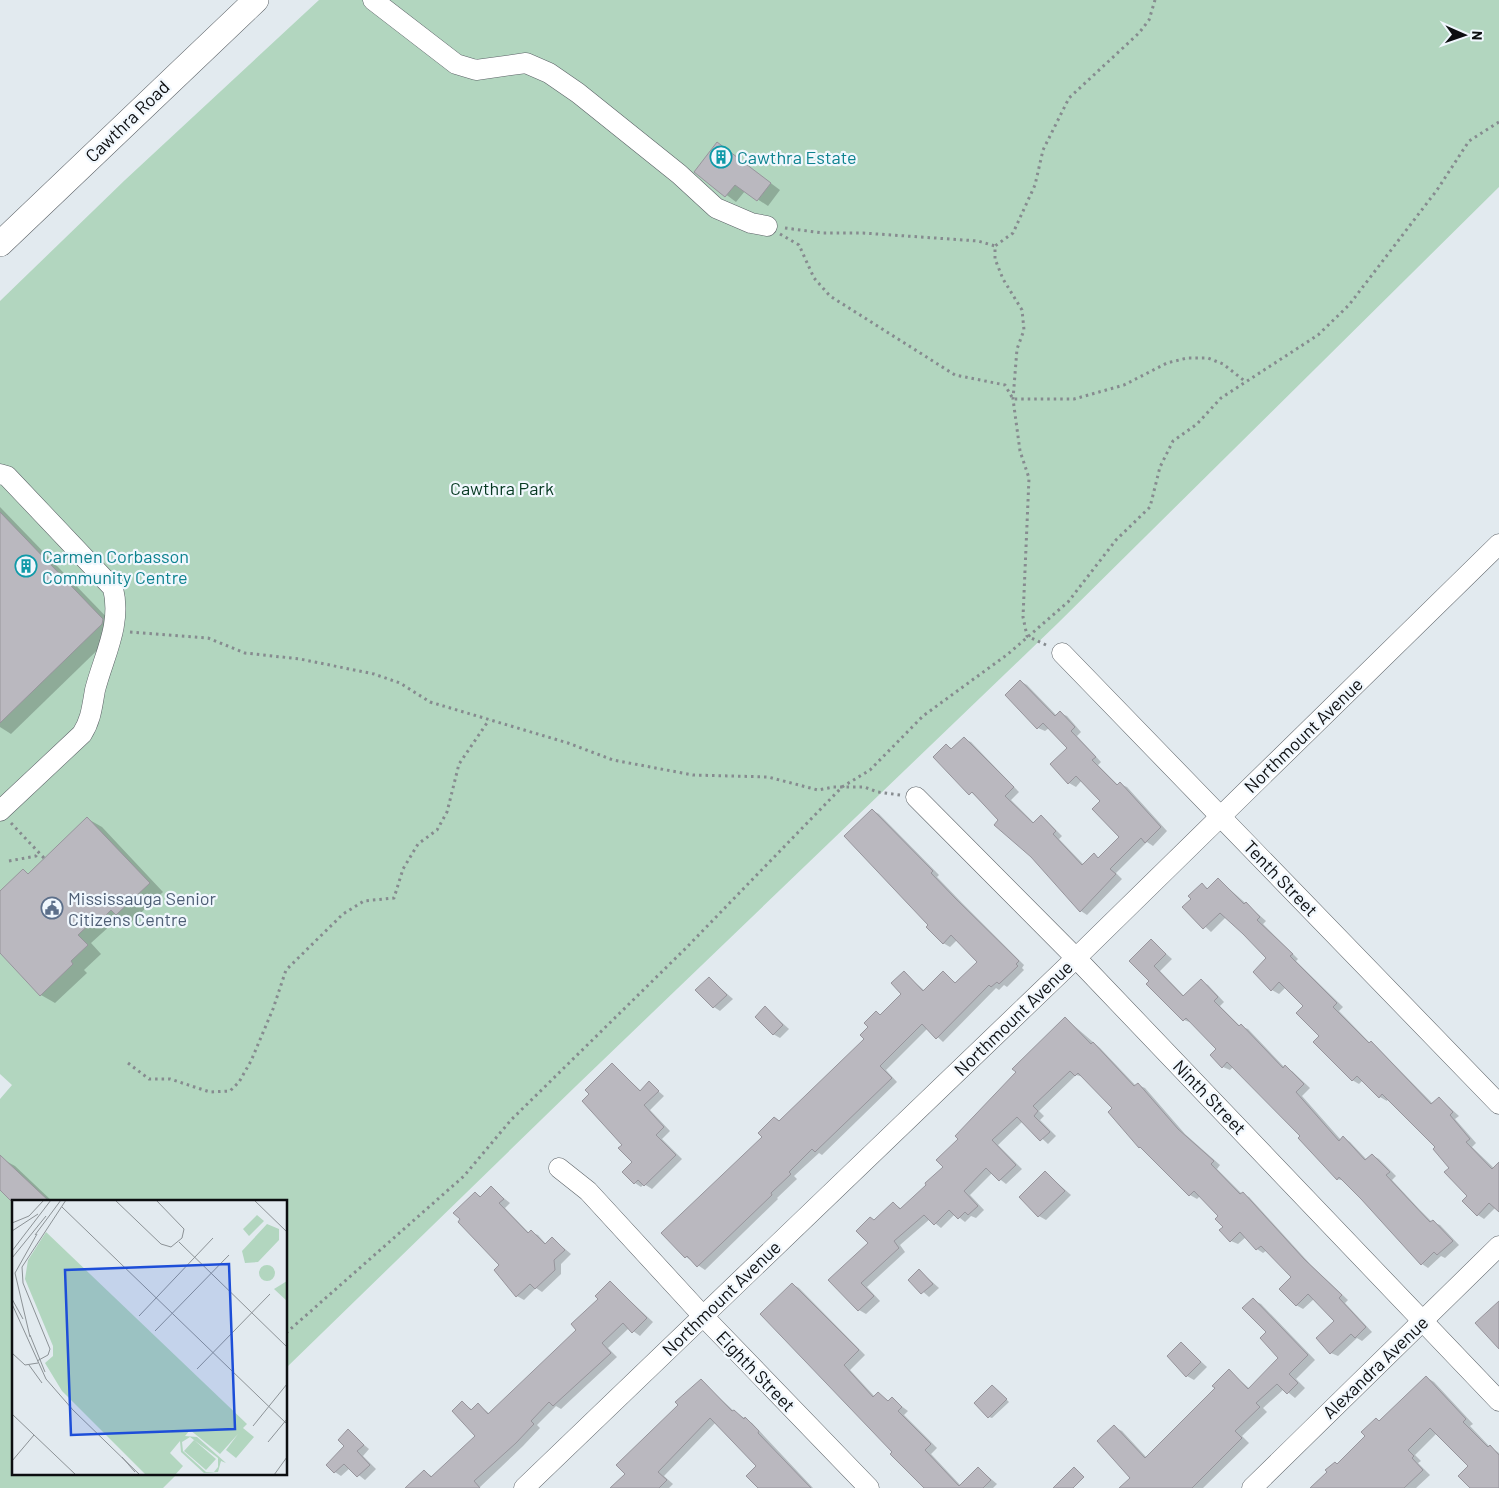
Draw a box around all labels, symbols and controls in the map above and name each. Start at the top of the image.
north arrow [1439,10,1489,60]
text: N [1469,31,1486,40]
street label: Cawthra Road [80,75,174,167]
building icon: Cawthra Estate [709,145,733,169]
place label: Cawthra Estate [737,146,857,168]
park label: Cawthra Park [450,477,554,499]
place label: Carmen Corbasson Community Centre [42,545,189,588]
building icon: Carmen Corbasson Community Centre [14,554,38,578]
street label: Northmount Avenue [1239,673,1367,797]
street label: Tenth Street [1239,835,1323,921]
place label: Mississauga Senior Citizens Centre [68,887,217,930]
public building icon: Mississauga Senior Citizens Centre [40,896,64,920]
street label: Northmount Avenue [949,956,1077,1080]
street label: Ninth Street [1169,1055,1251,1139]
inset map [12,1200,288,1476]
street label: Northmount Avenue [657,1236,785,1360]
street label: Alexandra Avenue [1318,1311,1432,1423]
street label: Eighth Street [712,1326,800,1416]

